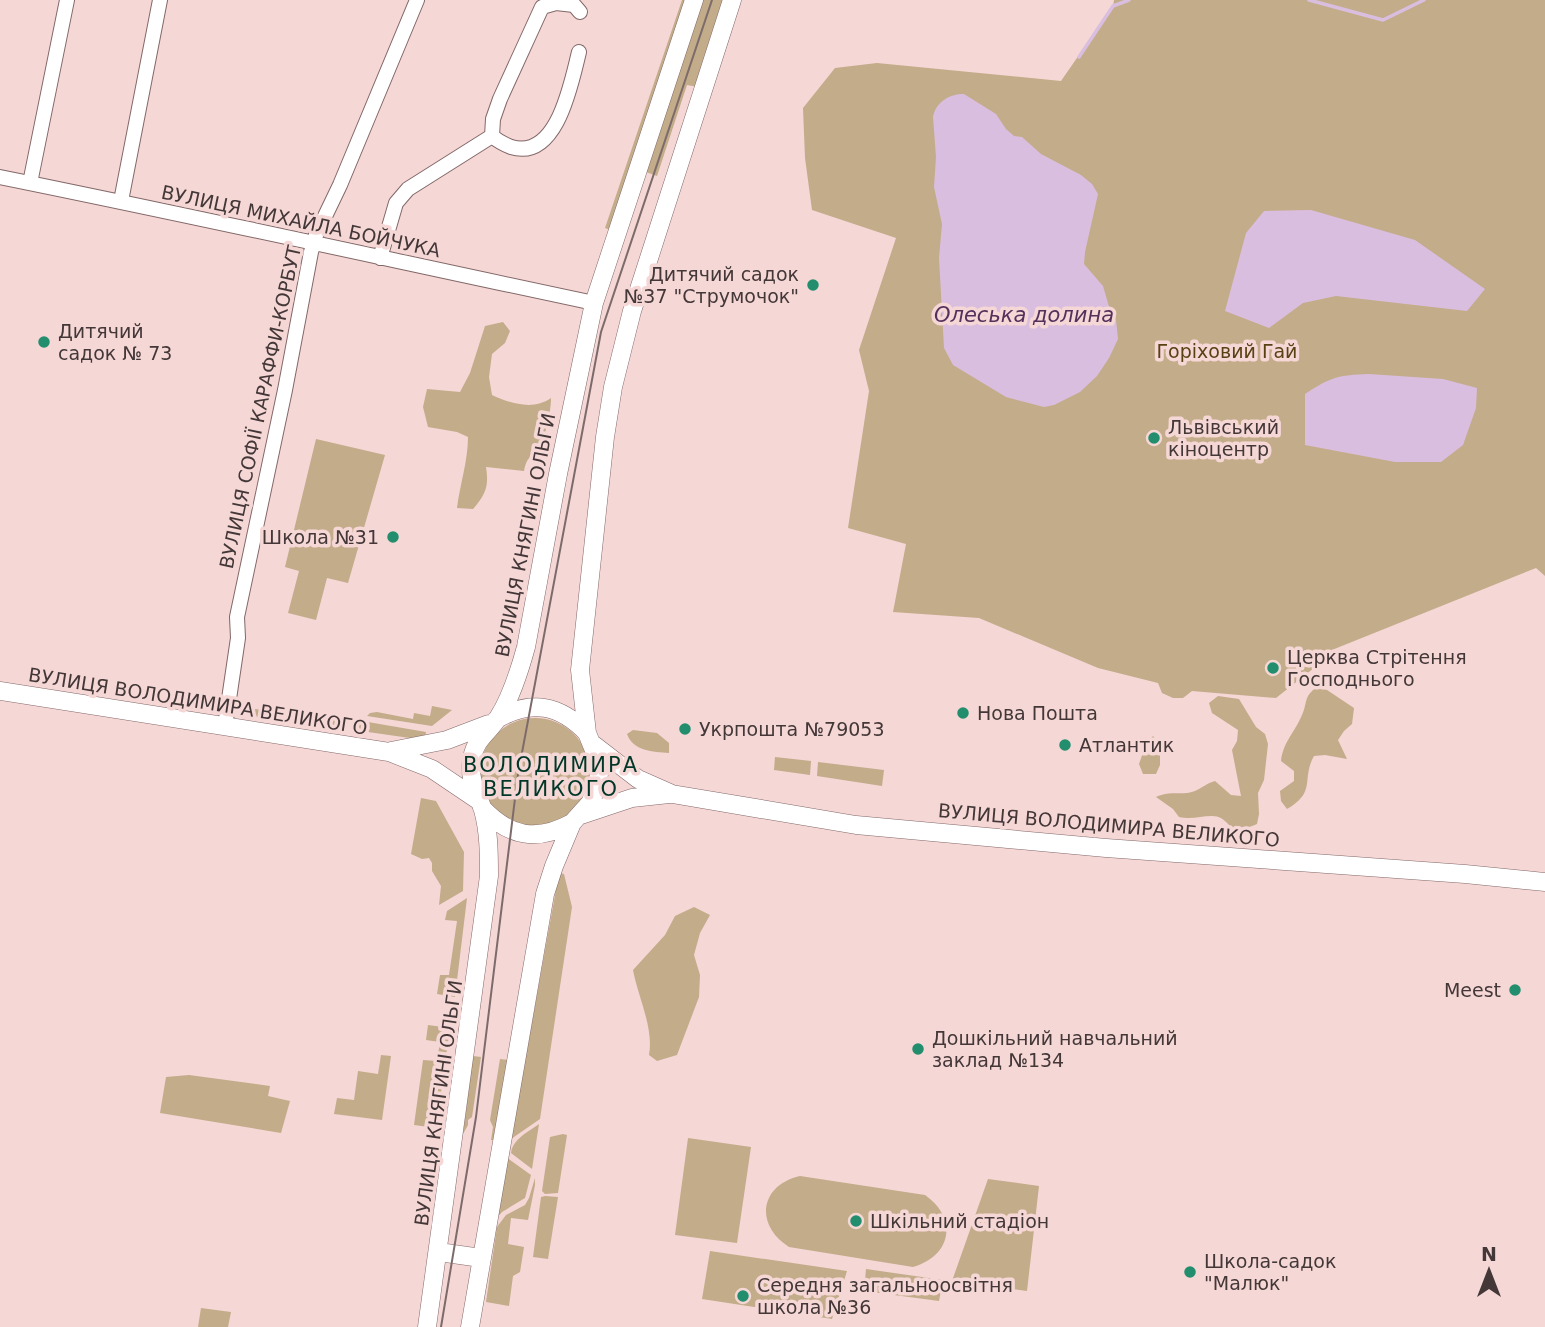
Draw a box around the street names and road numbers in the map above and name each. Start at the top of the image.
street label: ВУЛИЦЯ МИХАЙЛА БОЙЧУКА [160,181,442,261]
street label: ВУЛИЦЯ СОФІЇ КАРАФФИ-КОРБУТ [215,243,305,571]
street label: ВУЛИЦЯ КНЯГИНІ ОЛЬГИ [491,411,559,659]
street label: ВУЛИЦЯ ВОЛОДИМИРА ВЕЛИКОГО [27,663,369,739]
street label: ВУЛИЦЯ ВОЛОДИМИРА ВЕЛИКОГО [937,799,1281,851]
street label: ВУЛИЦЯ КНЯГИНІ ОЛЬГИ [410,979,466,1227]

